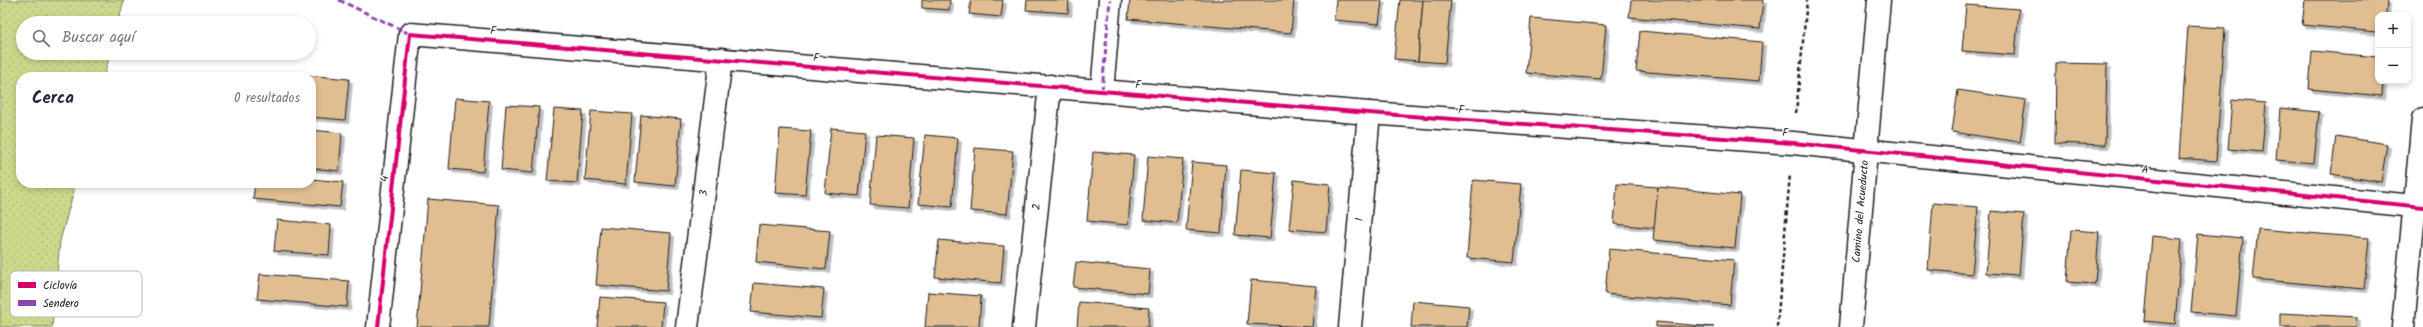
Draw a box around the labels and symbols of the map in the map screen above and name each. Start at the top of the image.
street label: F [489,22,498,40]
street label: F [812,49,821,67]
street label: F [1134,76,1143,94]
street label: F [1457,101,1466,119]
street label: F [1781,124,1790,142]
street label: Camino del Acueducto [1848,159,1874,263]
street label: A [2141,161,2150,179]
street label: 4 [376,175,394,183]
street label: 3 [695,189,713,197]
street label: 2 [1028,203,1046,211]
street label: 1 [1350,217,1369,222]
legend [10,271,142,317]
text: Ciclovía [43,277,77,295]
text: Sendero [43,295,79,313]

